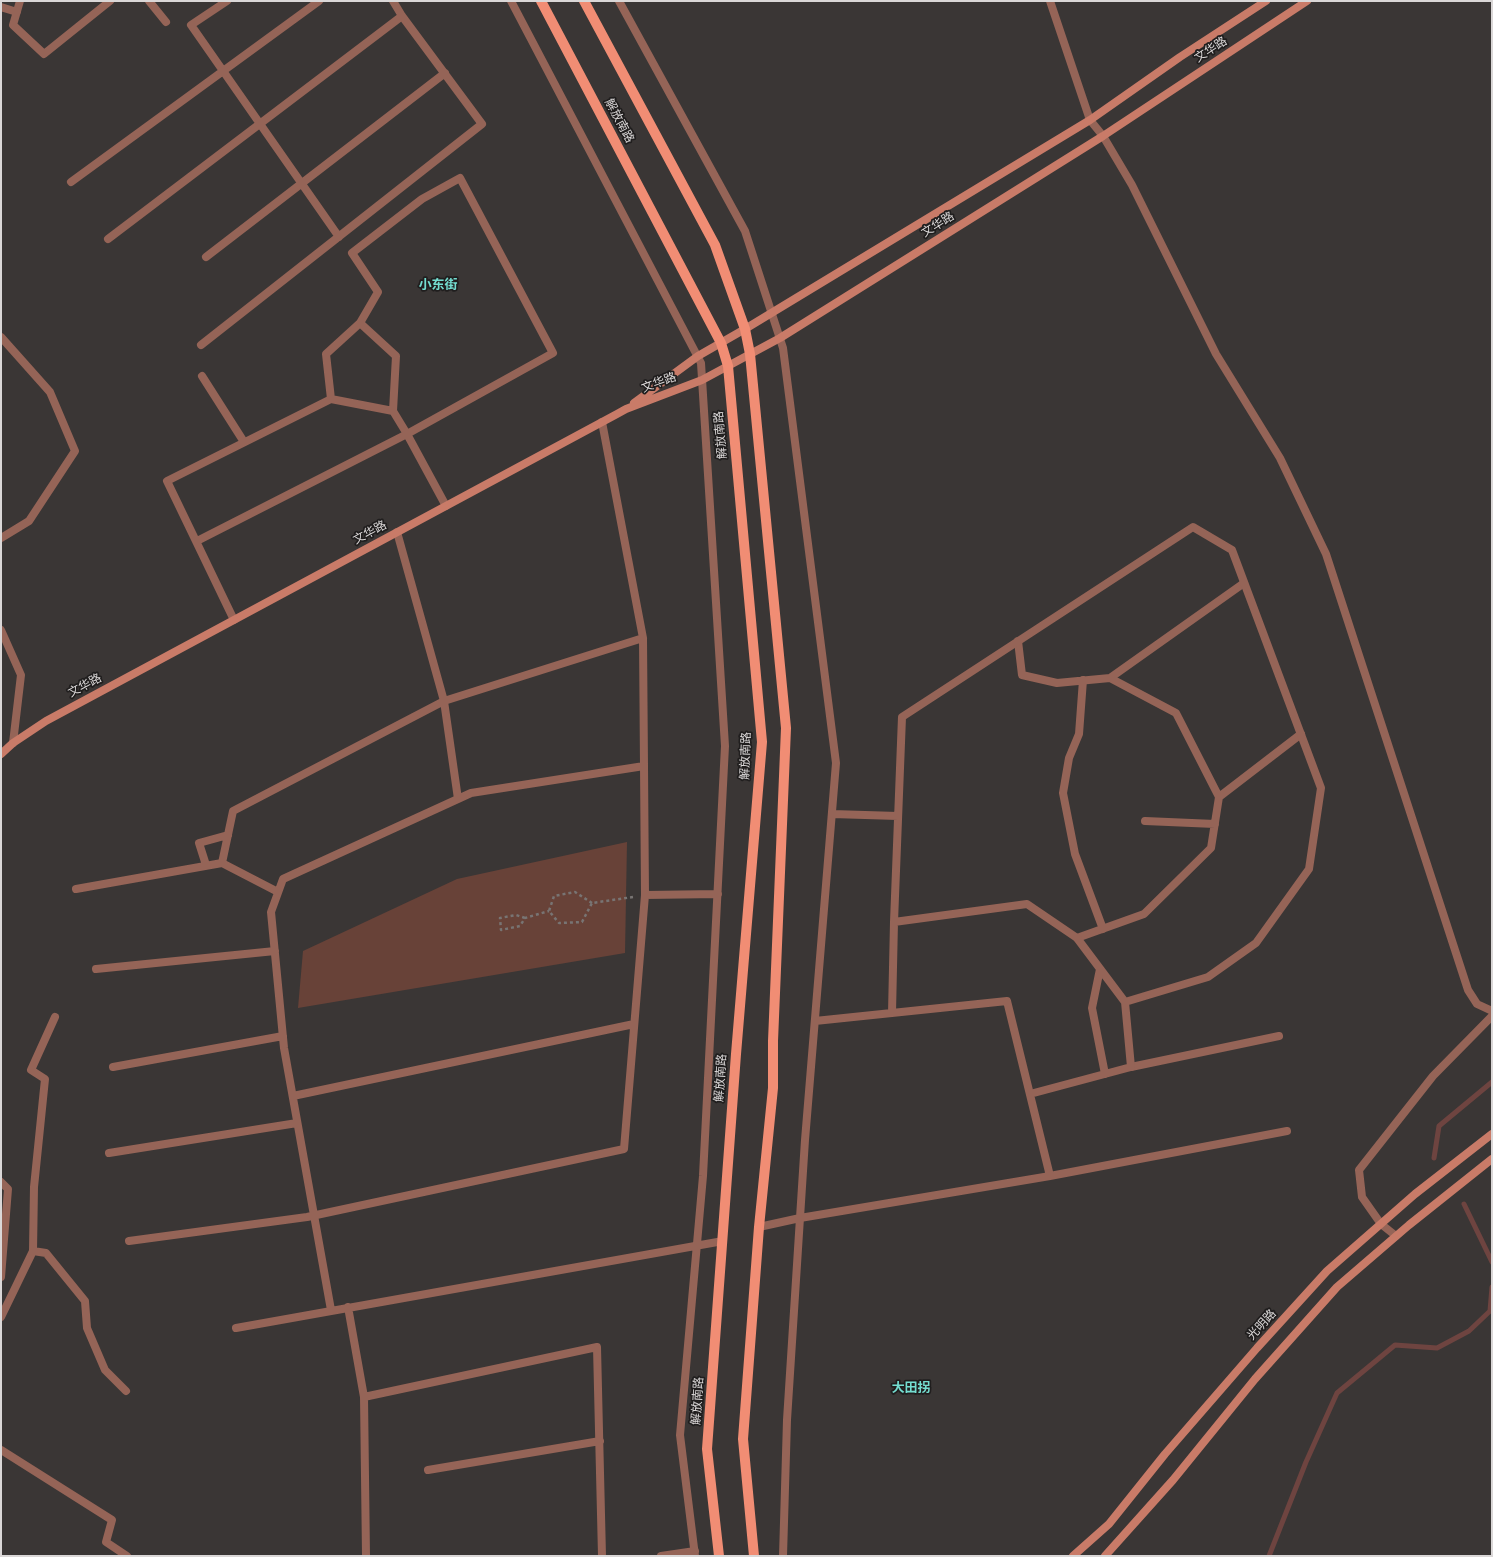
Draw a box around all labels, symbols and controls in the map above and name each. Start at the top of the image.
street label: 文华路 [1192,34,1230,66]
street label: 解放南路 [601,96,637,146]
street label: 文华路 [919,209,957,241]
district label: 小东街 [419,277,457,293]
street label: 文华路 [640,370,678,396]
street label: 解放南路 [712,410,730,460]
street label: 文华路 [351,518,389,548]
street label: 文华路 [66,671,104,701]
street label: 解放南路 [738,732,754,780]
street label: 解放南路 [712,1054,730,1102]
street label: 光明路 [1245,1307,1279,1343]
street label: 解放南路 [689,1377,707,1425]
district label: 大田拐 [892,1380,930,1396]

